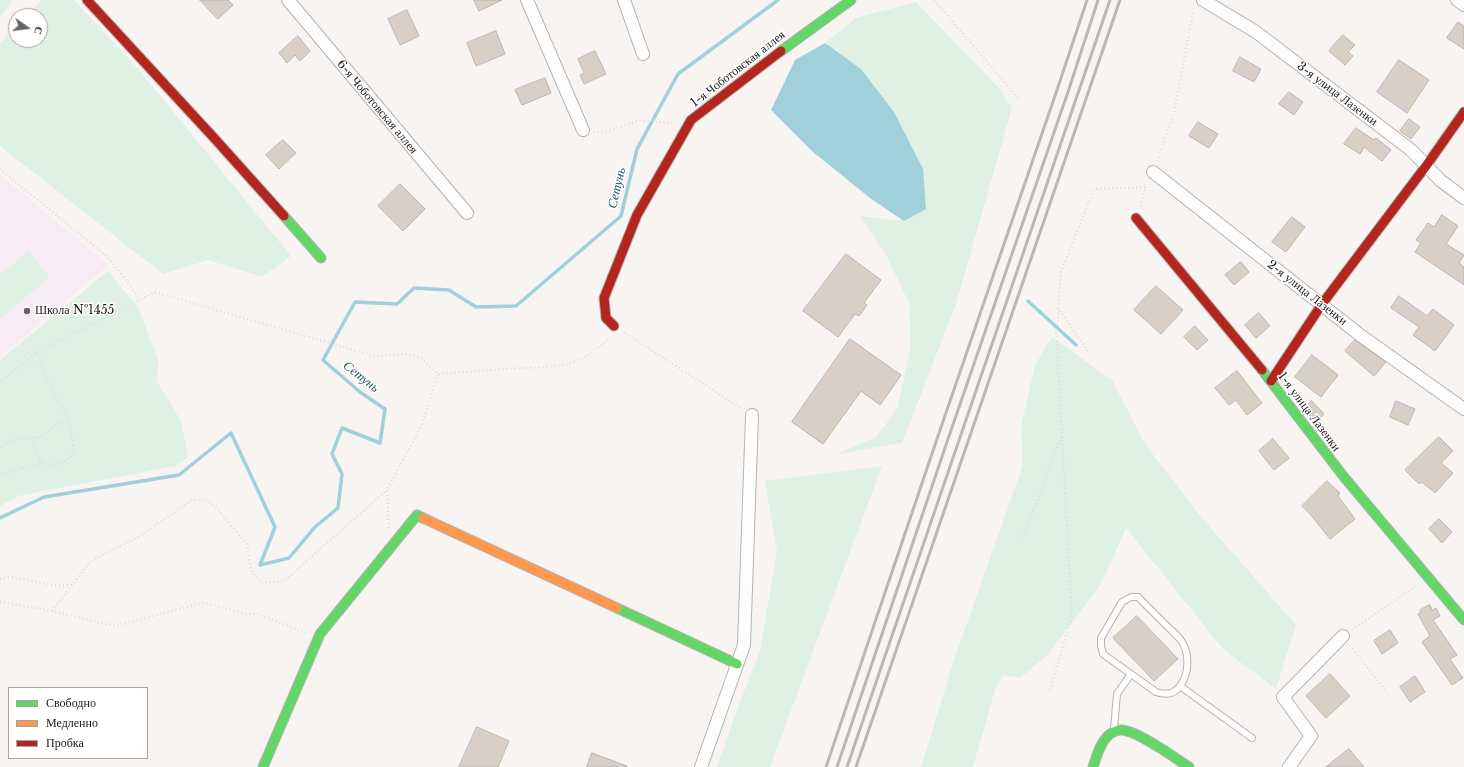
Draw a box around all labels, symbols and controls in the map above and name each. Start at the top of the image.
north arrow [8,8,48,48]
text: С [31,25,46,36]
street label: 1-я Чоботовская аллея [688,28,788,110]
street label: 6-я Чоботовская аллея [334,57,420,157]
street label: 3-я улица Лазенки [1294,59,1380,129]
water label: Сетунь [605,166,629,210]
street label: 2-я улица Лазенки [1264,257,1350,329]
place label: Школа №1455 [35,304,114,318]
marker: Школа №1455 [22,306,32,316]
water label: Сетунь [340,358,382,396]
street label: 1-я улица Лазенки [1275,370,1343,454]
legend [8,687,148,759]
text: Свободно [46,695,96,710]
text: Медленно [46,715,98,730]
text: Пробка [46,735,84,750]

